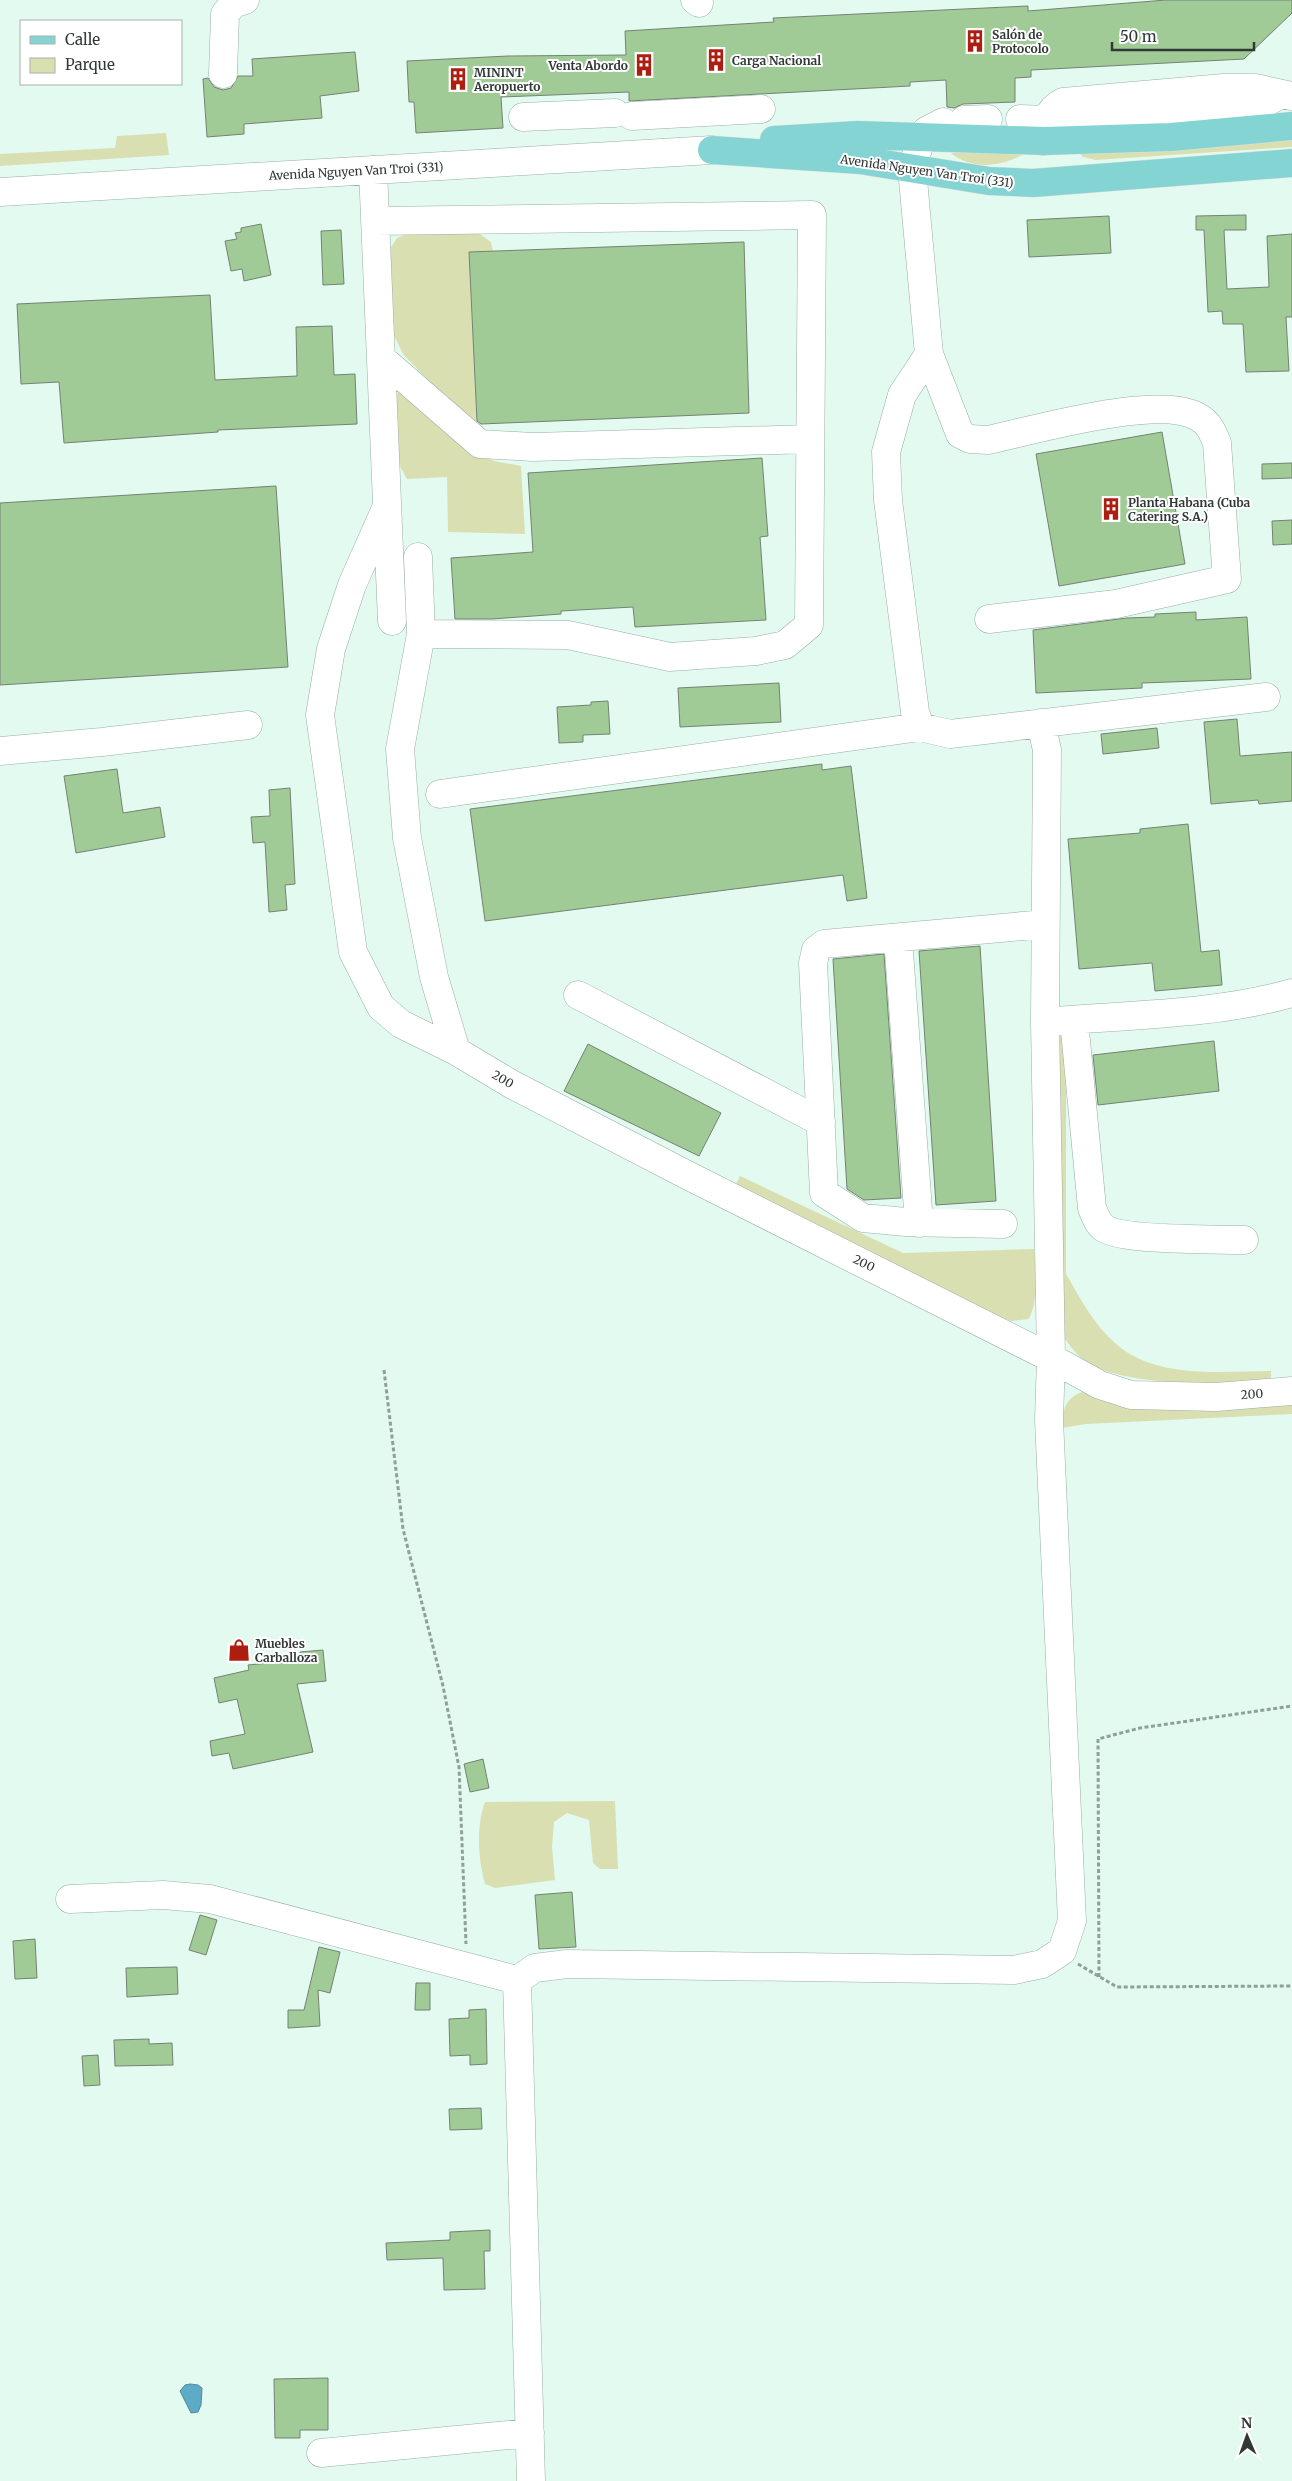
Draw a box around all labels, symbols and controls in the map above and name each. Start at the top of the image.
legend [20,20,182,85]
scale bar [1112,20,1254,52]
place label: Salón de Protocolo [992,27,1049,56]
text: 50 m [1120,27,1157,46]
building icon: Salón de Protocolo [962,28,988,54]
text: Calle [65,30,100,49]
building icon: Carga Nacional [703,47,729,73]
building icon: Venta Abordo [631,52,657,78]
place label: Carga Nacional [732,53,821,68]
text: Parque [65,55,115,74]
place label: Venta Abordo [547,58,628,73]
place label: MININT Aeropuerto [473,65,540,94]
building icon: MININT Aeropuerto [445,66,471,92]
street label: Avenida Nguyen Van Troi (331) [838,151,1015,191]
street label: Avenida Nguyen Van Troi (331) [267,159,444,183]
place label: Planta Habana (Cuba Catering S.A.) [1128,495,1251,524]
building icon: Planta Habana (Cuba Catering S.A.) [1098,496,1124,522]
street label: 200 [490,1067,517,1091]
street label: 200 [851,1251,878,1275]
street label: 200 [1240,1386,1264,1402]
place label: Muebles Carballoza [255,1636,318,1665]
shop icon: Muebles Carballoza [226,1637,252,1663]
north arrow [1222,2411,1272,2461]
text: N [1241,2414,1252,2432]

